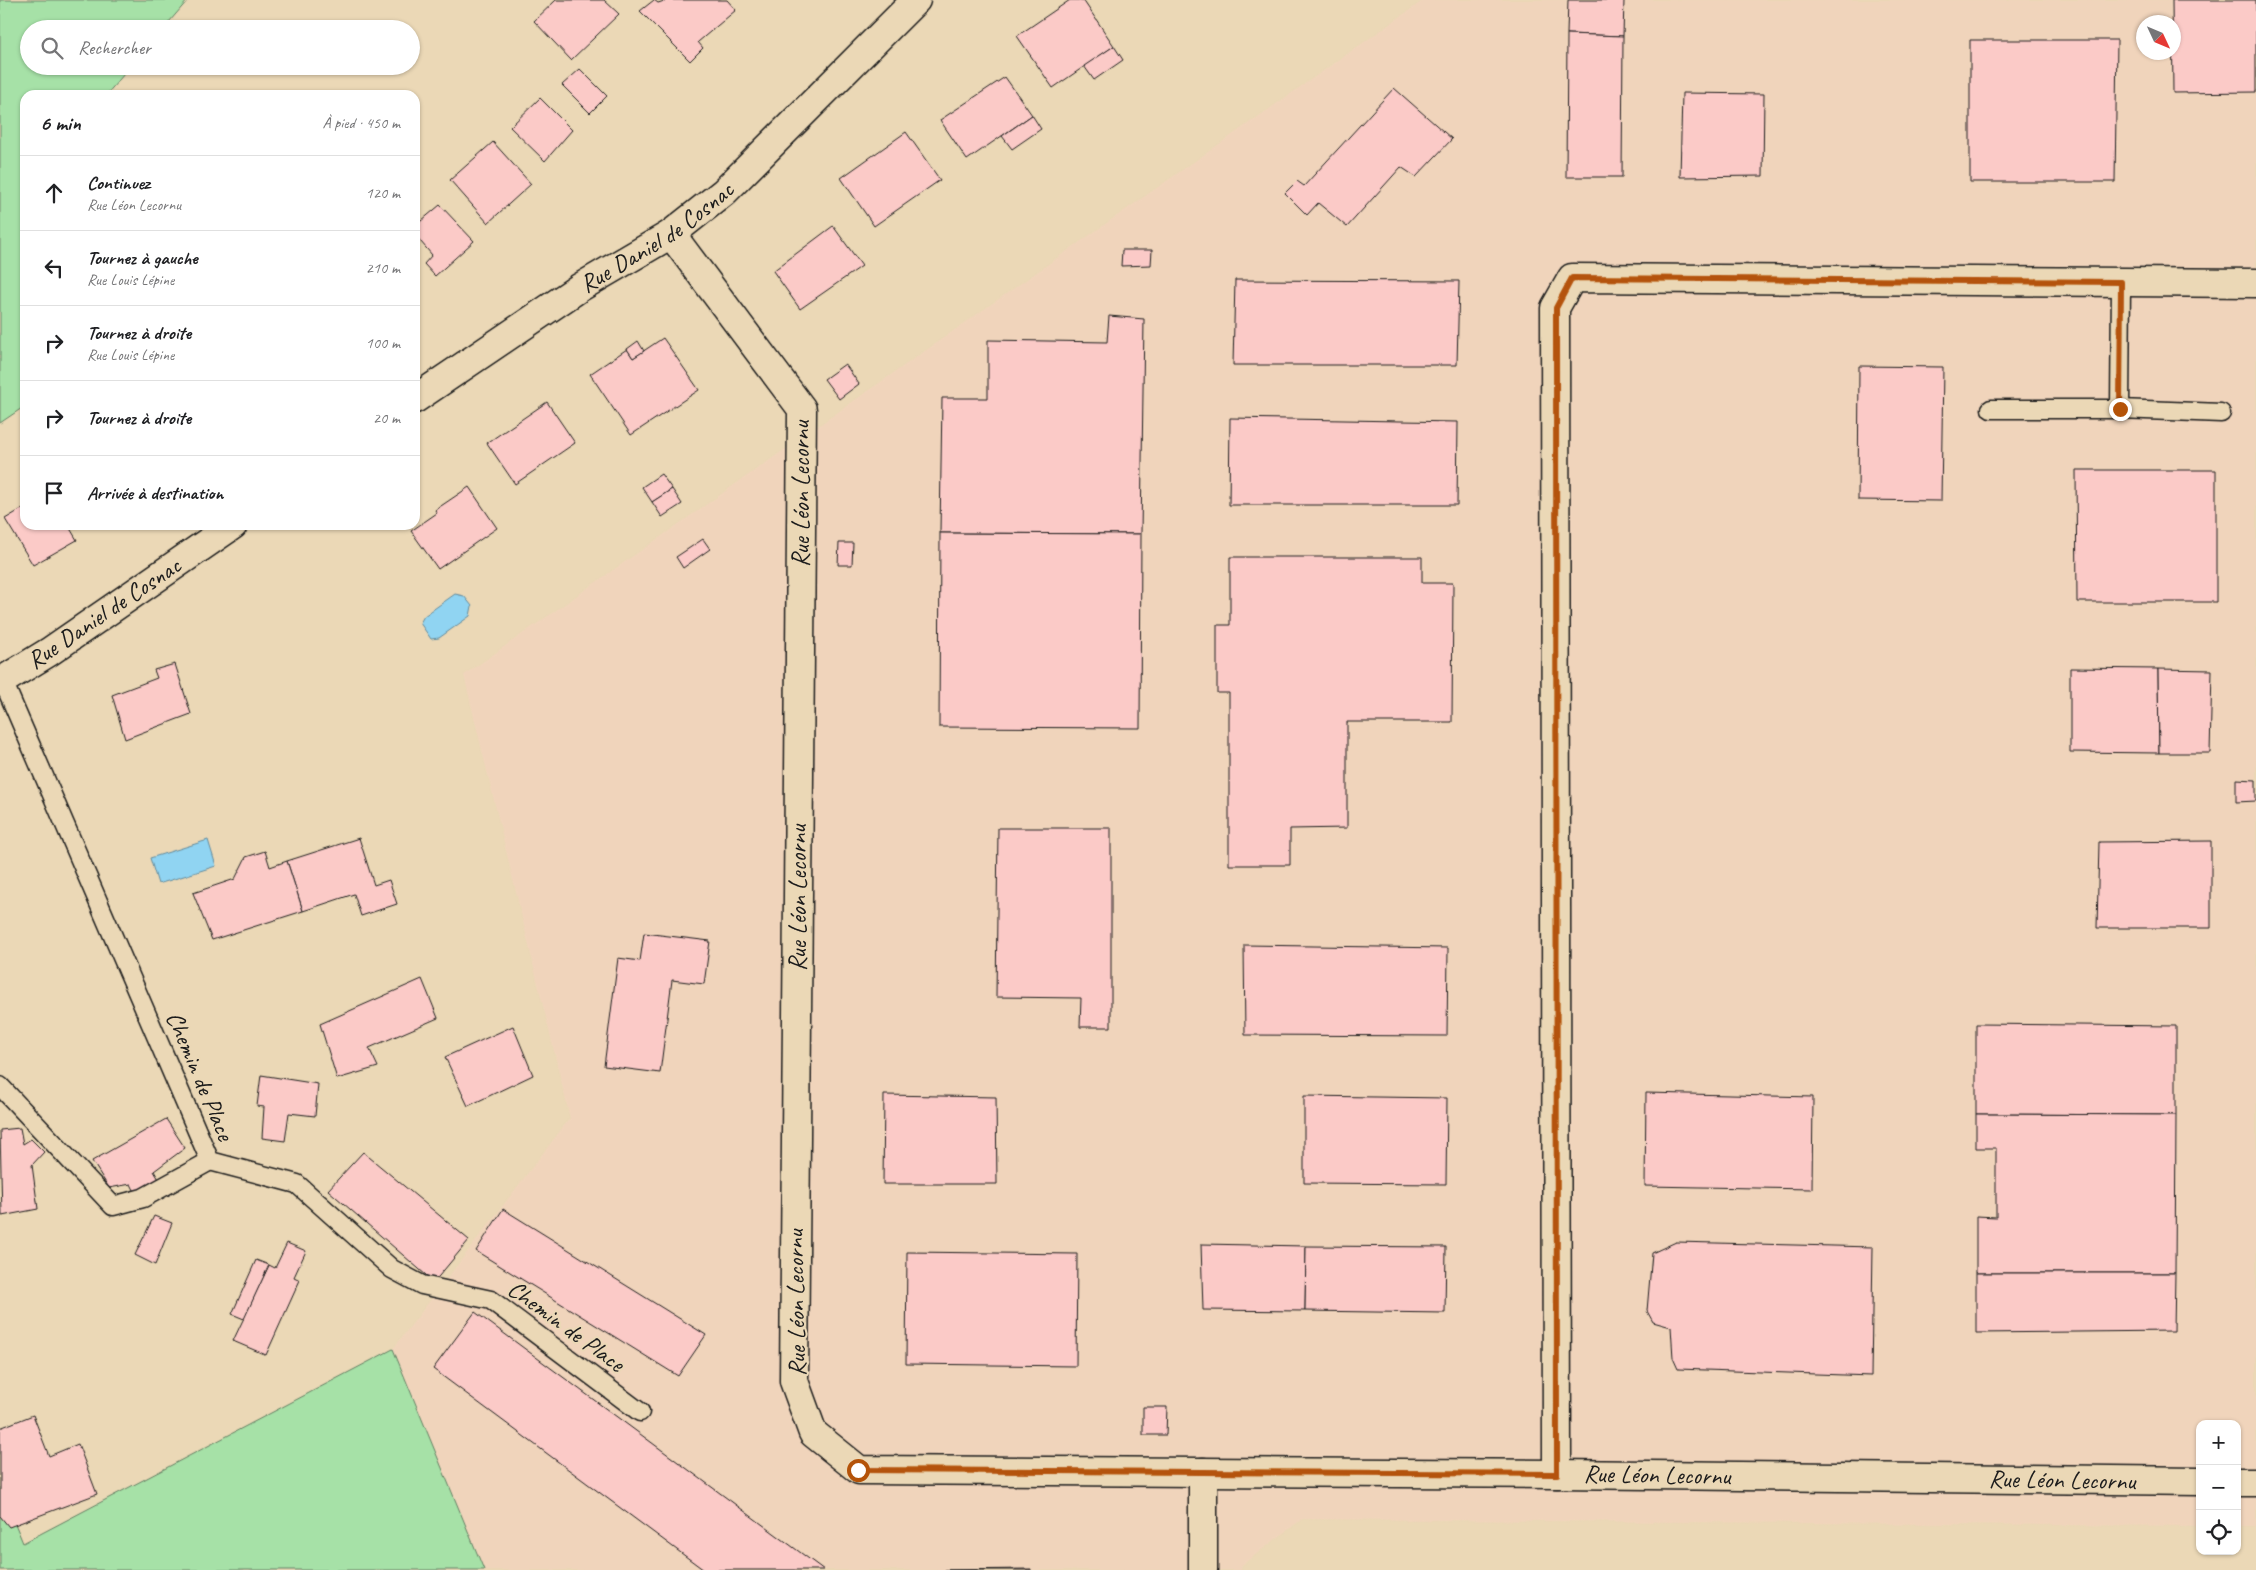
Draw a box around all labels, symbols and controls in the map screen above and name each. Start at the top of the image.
north arrow [2136,15,2181,60]
search box [20,20,420,75]
icon: search [38,34,66,62]
text: Rechercher [78,36,151,60]
text: 6 min [40,110,81,136]
text: À pied · 450 m [322,113,400,133]
text: Continuez [87,171,150,195]
street label: Rue Daniel de Cosnac [574,174,742,300]
icon: ahead [40,179,68,207]
text: 120 m [366,183,400,203]
text: Rue Léon Lecornu [87,195,181,215]
text: Tournez à gauche [87,246,198,270]
icon: left [40,254,68,282]
text: 210 m [366,258,400,278]
text: Rue Louis Lépine [87,270,174,290]
text: Tournez à droite [87,321,191,345]
icon: right [40,329,68,357]
text: 100 m [366,333,400,353]
text: Rue Louis Lépine [87,345,174,365]
route end [2109,398,2132,421]
icon: right [40,404,68,432]
text: Tournez à droite [87,406,191,430]
text: 20 m [373,408,400,428]
street label: Rue Léon Lecornu [785,419,817,567]
icon: arrive [40,479,68,507]
text: Arrivée à destination [87,481,223,505]
street label: Rue Daniel de Cosnac [21,549,188,676]
street label: Rue Léon Lecornu [782,823,814,971]
street label: Chemin de Place [159,1007,242,1147]
street label: Rue Léon Lecornu [779,1228,813,1377]
street label: Chemin de Place [501,1273,632,1380]
map controls [2196,1420,2241,1555]
button: + [2196,1420,2241,1465]
street label: Rue Léon Lecornu [1583,1458,1732,1492]
route start [847,1459,870,1482]
street label: Rue Léon Lecornu [1988,1463,2137,1497]
button: − [2196,1465,2241,1510]
button: locate [2196,1510,2241,1555]

